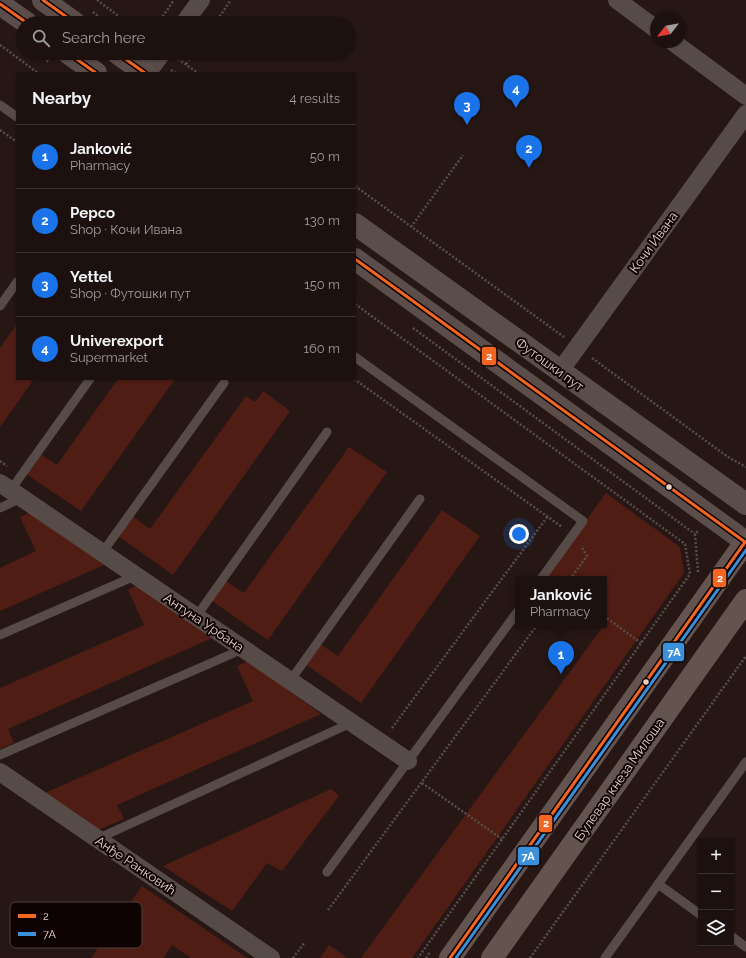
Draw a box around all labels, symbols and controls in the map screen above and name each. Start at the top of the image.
north arrow [650,12,686,48]
search box [16,16,356,60]
icon: search [30,27,52,49]
text: Search here [62,29,145,47]
pin: 4 [503,75,529,108]
text: Nearby [32,88,91,108]
text: 4 results [289,91,340,106]
pin: 3 [454,92,480,125]
pin: 2 [516,135,542,168]
text: Janković [70,140,132,158]
text: 1 [42,149,48,164]
text: 50 m [310,149,340,164]
text: Pharmacy [70,158,130,173]
text: Pepco [70,204,115,222]
street label: Кочи Ивана [626,209,681,276]
text: 2 [41,213,49,228]
text: 130 m [304,213,340,228]
text: Shop · Кочи Ивана [70,222,182,237]
text: Yettel [70,268,113,286]
text: 3 [41,277,49,292]
text: 150 m [304,277,340,292]
text: Shop · Футошки пут [70,286,191,301]
text: Univerexport [70,332,163,350]
street label: Футошки пут [513,335,587,394]
text: 4 [41,341,49,356]
text: 160 m [303,341,340,356]
line badge: 2 [481,346,497,366]
text: Supermarket [70,350,148,365]
text: 2 [486,350,492,363]
unlabelled marker [664,482,674,492]
your location [509,524,529,544]
line badge: 2 [712,568,727,588]
text: 2 [717,572,723,585]
popup [515,576,607,628]
text: Janković [530,586,592,604]
street label: Антуна Урбана [161,590,247,655]
text: Pharmacy [530,604,590,619]
pin: 1 [548,641,574,674]
line badge: 7A [662,642,685,662]
text: 7A [667,646,681,659]
unlabelled marker [641,677,651,687]
street label: Булевар кнеза Милоша [571,715,667,843]
line badge: 2 [538,814,553,833]
text: 2 [543,817,549,830]
street label: Анђе Ранковић [93,833,179,898]
map controls [698,838,734,946]
button: + [698,838,734,874]
line badge: 7A [517,846,540,866]
text: 7A [521,850,535,863]
button: − [698,874,734,910]
legend [10,902,142,948]
text: 2 [43,910,49,923]
button: layers [698,910,734,946]
text: 7A [43,928,56,941]

